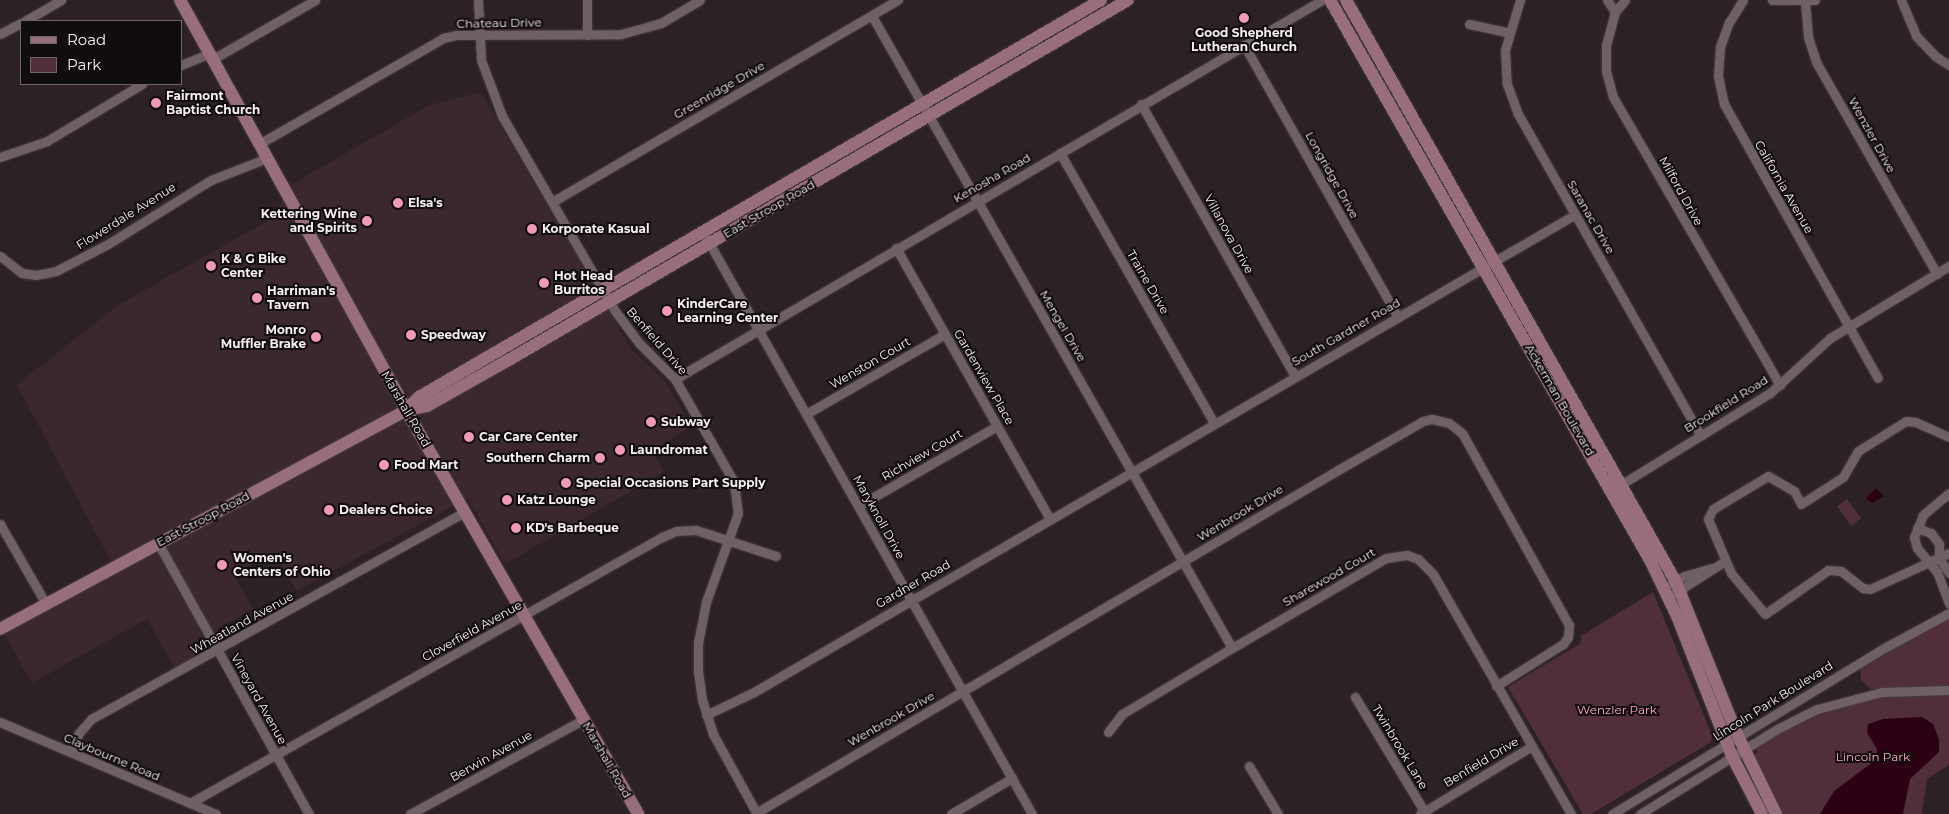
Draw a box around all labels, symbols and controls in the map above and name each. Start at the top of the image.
marker: Good Shepherd Lutheran Church [1238,12,1250,24]
street label: Chateau Drive [456,15,542,31]
legend [20,20,182,85]
place label: Good Shepherd Lutheran Church [1191,26,1297,54]
text: Road [67,30,106,49]
text: Park [67,55,101,74]
street label: Greenridge Drive [671,58,767,122]
place label: Fairmont Baptist Church [166,89,260,117]
street label: Wenzler Drive [1845,95,1899,175]
marker: Fairmont Baptist Church [150,97,162,109]
street label: Longridge Drive [1302,129,1362,221]
street label: California Avenue [1752,138,1816,236]
street label: Kenosha Road [951,150,1033,206]
street label: Milford Drive [1656,154,1706,228]
street label: East Stroop Road [721,177,817,241]
street label: Saranac Drive [1564,178,1618,256]
street label: Flowerdale Avenue [74,180,178,252]
street label: Villanova Drive [1201,192,1257,276]
place label: Elsa's [408,196,443,210]
marker: Elsa's [392,197,404,209]
place label: Kettering Wine and Spirits [261,207,357,235]
marker: Kettering Wine and Spirits [361,215,373,227]
place label: Korporate Kasual [542,222,650,236]
marker: Korporate Kasual [526,223,538,235]
street label: Traine Drive [1124,248,1172,316]
place label: K & G Bike Center [221,252,286,280]
marker: K & G Bike Center [205,260,217,272]
place label: Hot Head Burritos [554,269,613,297]
marker: Hot Head Burritos [538,277,550,289]
place label: Harriman's Tavern [267,284,335,312]
street label: Mengel Drive [1037,288,1089,364]
marker: Harriman's Tavern [251,292,263,304]
street label: South Gardner Road [1289,295,1403,369]
place label: KinderCare Learning Center [677,297,778,325]
street label: Benfield Drive [624,304,690,378]
marker: KinderCare Learning Center [661,305,673,317]
place label: Monro Muffler Brake [221,323,306,351]
street label: Gardenview Place [951,327,1017,427]
place label: Speedway [421,328,486,342]
marker: Speedway [405,329,417,341]
marker: Monro Muffler Brake [310,331,322,343]
street label: Wenston Court [827,334,913,392]
street label: Ackerman Boulevard [1522,342,1598,458]
street label: Marshall Road [378,368,434,450]
street label: Brookfield Road [1681,372,1771,436]
place label: Subway [661,415,710,429]
marker: Subway [645,416,657,428]
street label: Richview Court [879,426,965,484]
place label: Car Care Center [479,430,578,444]
marker: Car Care Center [463,431,475,443]
place label: Laundromat [630,443,708,457]
marker: Laundromat [614,444,626,456]
place label: Southern Charm [486,451,590,465]
marker: Southern Charm [594,452,606,464]
place label: Food Mart [394,458,458,472]
marker: Food Mart [378,459,390,471]
street label: Maryknoll Drive [850,473,908,561]
place label: Special Occasions Part Supply [576,476,765,490]
marker: Special Occasions Part Supply [560,477,572,489]
street label: Wenbrook Drive [1194,482,1286,544]
street label: East Stroop Road [154,488,252,550]
place label: Katz Lounge [517,493,596,507]
marker: Katz Lounge [501,494,513,506]
place label: Dealers Choice [339,503,433,517]
marker: Dealers Choice [323,504,335,516]
place label: KD's Barbeque [526,521,619,535]
marker: KD's Barbeque [510,522,522,534]
street label: Sharewood Court [1280,545,1378,609]
place label: Women's Centers of Ohio [233,551,331,579]
street label: Gardner Road [873,557,953,611]
marker: Women's Centers of Ohio [215,558,229,572]
street label: Wheatland Avenue [188,589,296,657]
street label: Cloverfield Avenue [420,598,524,664]
street label: Vineyard Avenue [228,651,290,747]
street label: Lincoln Park Boulevard [1710,658,1836,744]
street label: Wenbrook Drive [845,688,937,750]
street label: Twinbrook Lane [1369,702,1431,792]
park label: Wenzler Park [1577,703,1657,717]
street label: Marshall Road [579,719,635,801]
street label: Berwin Avenue [447,727,535,785]
street label: Claybourne Road [62,730,162,784]
street label: Benfield Drive [1441,734,1521,790]
park label: Lincoln Park [1836,750,1910,764]

